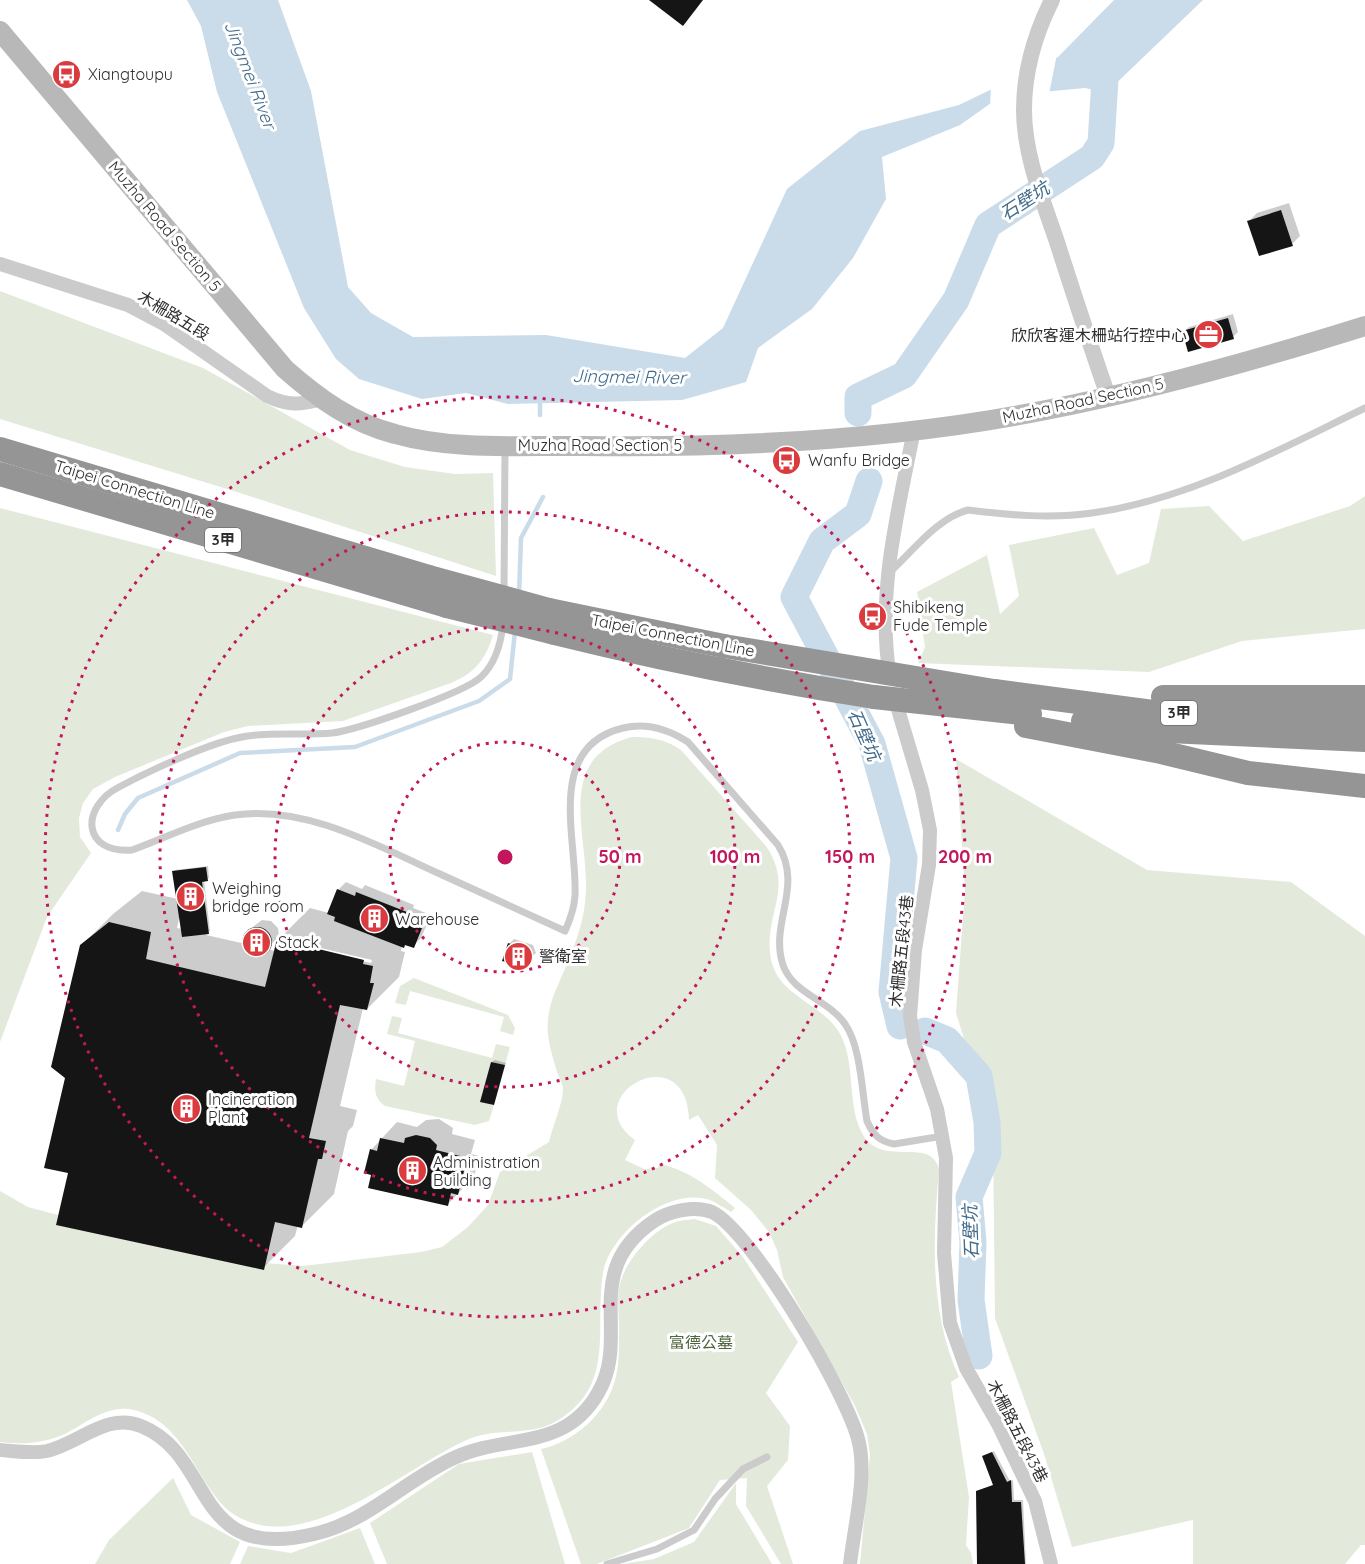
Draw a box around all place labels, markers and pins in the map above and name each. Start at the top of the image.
bus stop icon: Xiangtoupu [51,58,83,90]
place label: Xiangtoupu [88,64,173,84]
office icon: 欣欣客運木柵站行控中心 [1192,319,1224,351]
place label: 欣欣客運木柵站行控中心 [1011,325,1187,345]
bus stop icon: Wanfu Bridge [771,444,803,476]
place label: Wanfu Bridge [808,450,910,470]
place label: Shibikeng Fude Temple [893,597,988,635]
bus stop icon: Shibikeng Fude Temple [856,600,888,632]
centre of rings [495,847,515,867]
place label: Weighing bridge room [212,878,304,916]
building icon: Weighing bridge room [175,881,207,913]
building icon: Warehouse [358,903,390,935]
place label: Warehouse [395,909,479,929]
building icon: Stack [241,926,273,958]
place label: Stack [278,932,319,952]
building icon: 警衛室 [502,940,534,972]
place label: 警衛室 [539,946,587,966]
place label: Incineration Plant [208,1089,295,1127]
building icon: Incineration Plant [171,1092,203,1124]
place label: Administration Building [433,1152,540,1190]
building icon: Administration Building [396,1155,428,1187]

